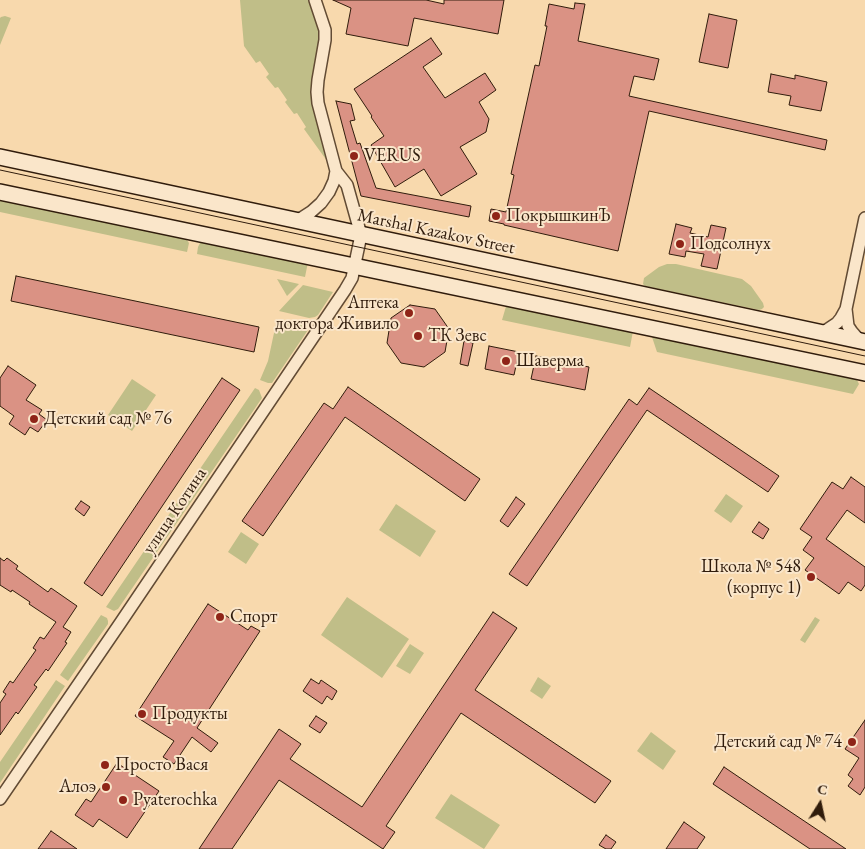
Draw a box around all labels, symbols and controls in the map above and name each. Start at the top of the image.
place label: VERUS [364,145,421,167]
marker: VERUS [348,150,360,162]
street label: Marshal Kazakov Street [355,205,517,259]
place label: ПокрышкинЪ [506,205,611,227]
marker: ПокрышкинЪ [490,210,502,222]
place label: Подсолнух [690,233,771,255]
marker: Подсолнух [674,238,686,250]
place label: Аптека доктора Живило [275,292,399,334]
marker: Аптека доктора Живило [403,307,415,319]
place label: ТК Зевс [428,325,487,347]
marker: ТК Зевс [412,330,424,342]
place label: Шаверма [516,350,584,372]
marker: Шаверма [500,355,512,367]
place label: Детский сад № 76 [44,408,172,430]
marker: Детский сад № 76 [28,413,40,425]
street label: улица Котина [138,464,212,558]
place label: Школа № 548 (корпус 1) [701,556,801,598]
marker: Школа № 548 (корпус 1) [805,571,817,583]
place label: Спорт [230,606,277,628]
marker: Спорт [214,611,226,623]
place label: Продукты [152,703,228,725]
marker: Продукты [136,708,148,720]
place label: Детский сад № 74 [714,731,842,753]
marker: Детский сад № 74 [846,736,858,748]
place label: Просто Вася [115,754,208,776]
marker: Просто Вася [99,759,111,771]
place label: Алоэ [59,776,96,798]
north arrow [795,779,845,829]
text: С [816,780,829,799]
marker: Алоэ [100,781,112,793]
place label: Pyaterochka [133,789,218,811]
marker: Pyaterochka [117,794,129,806]

